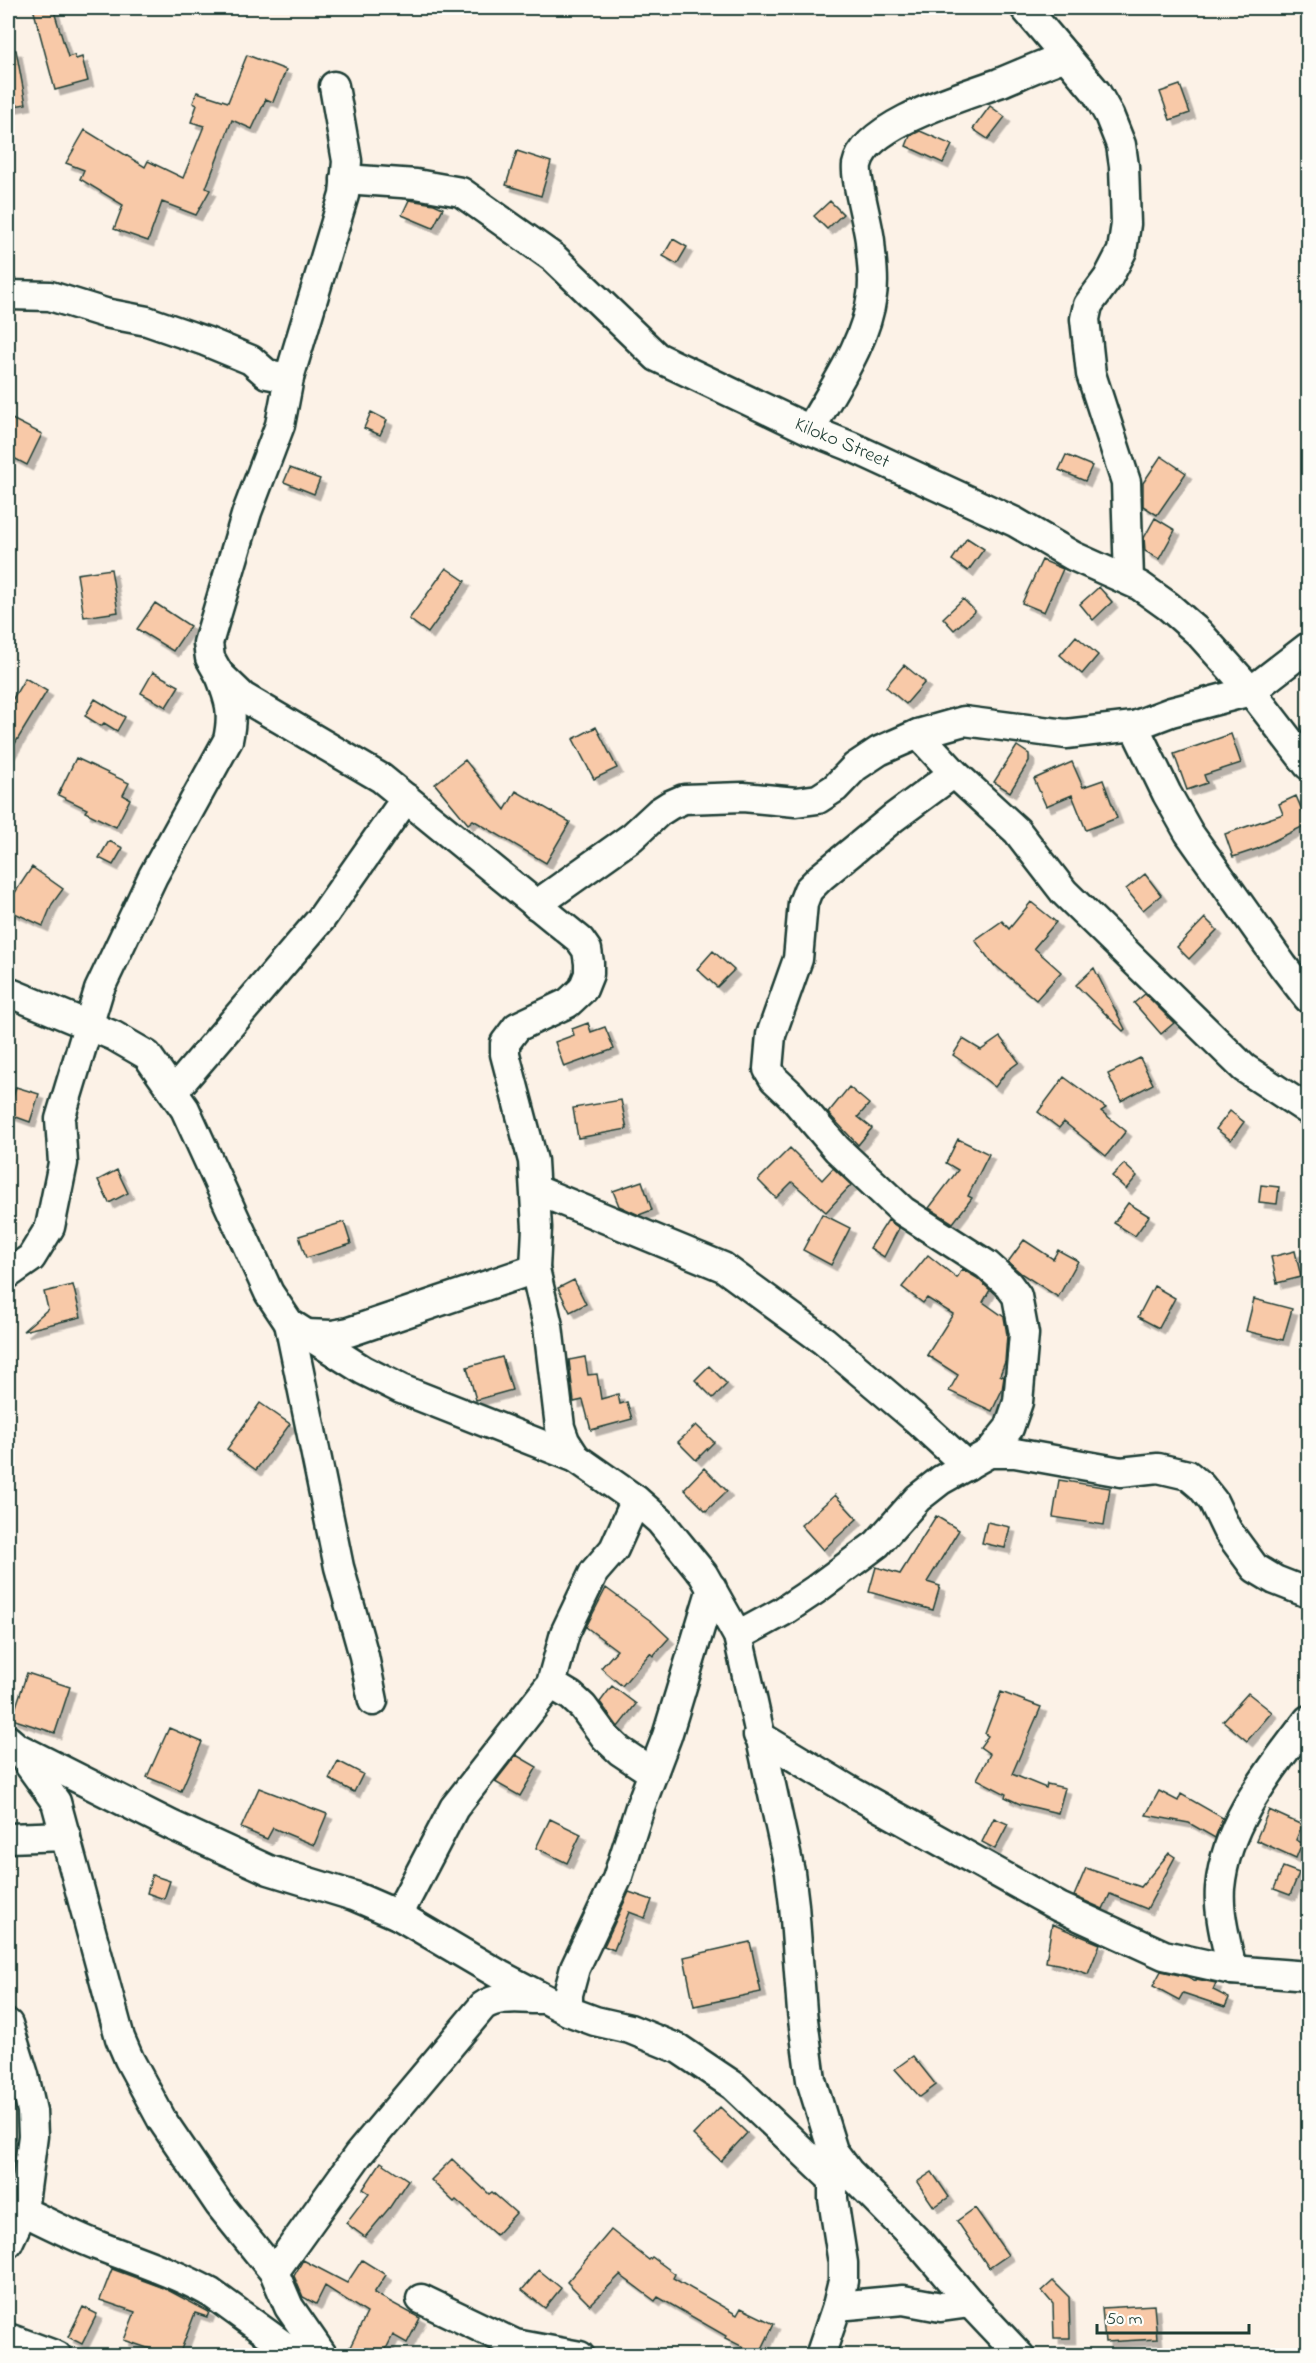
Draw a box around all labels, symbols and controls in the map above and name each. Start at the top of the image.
street label: Kiloko Street [789,410,895,477]
scale bar [1097,2297,1248,2335]
text: 50 m [1106,2307,1143,2333]

